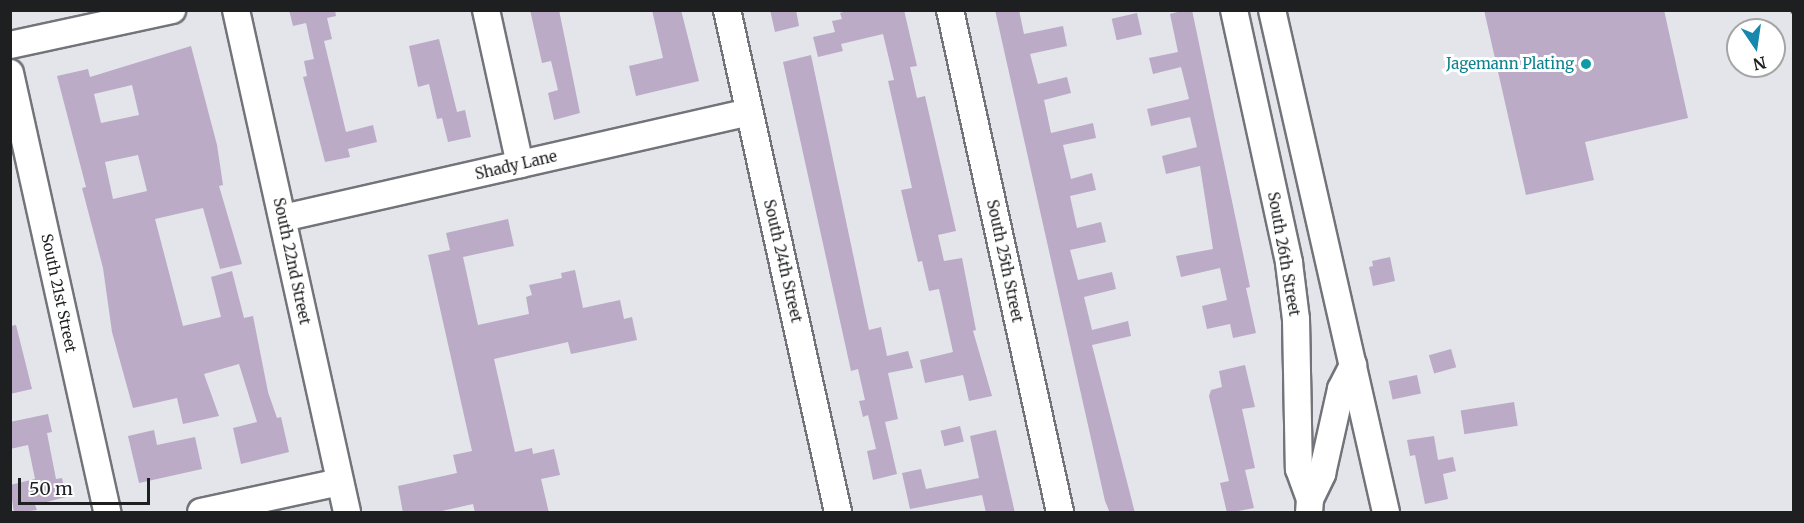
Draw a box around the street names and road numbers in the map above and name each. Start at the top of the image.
street label: Shady Lane [473,147,559,183]
street label: South 26th Street [1264,190,1304,318]
street label: South 22nd Street [270,196,314,326]
street label: South 24th Street [760,198,806,324]
street label: South 25th Street [983,198,1027,324]
street label: South 21st Street [38,232,80,354]

